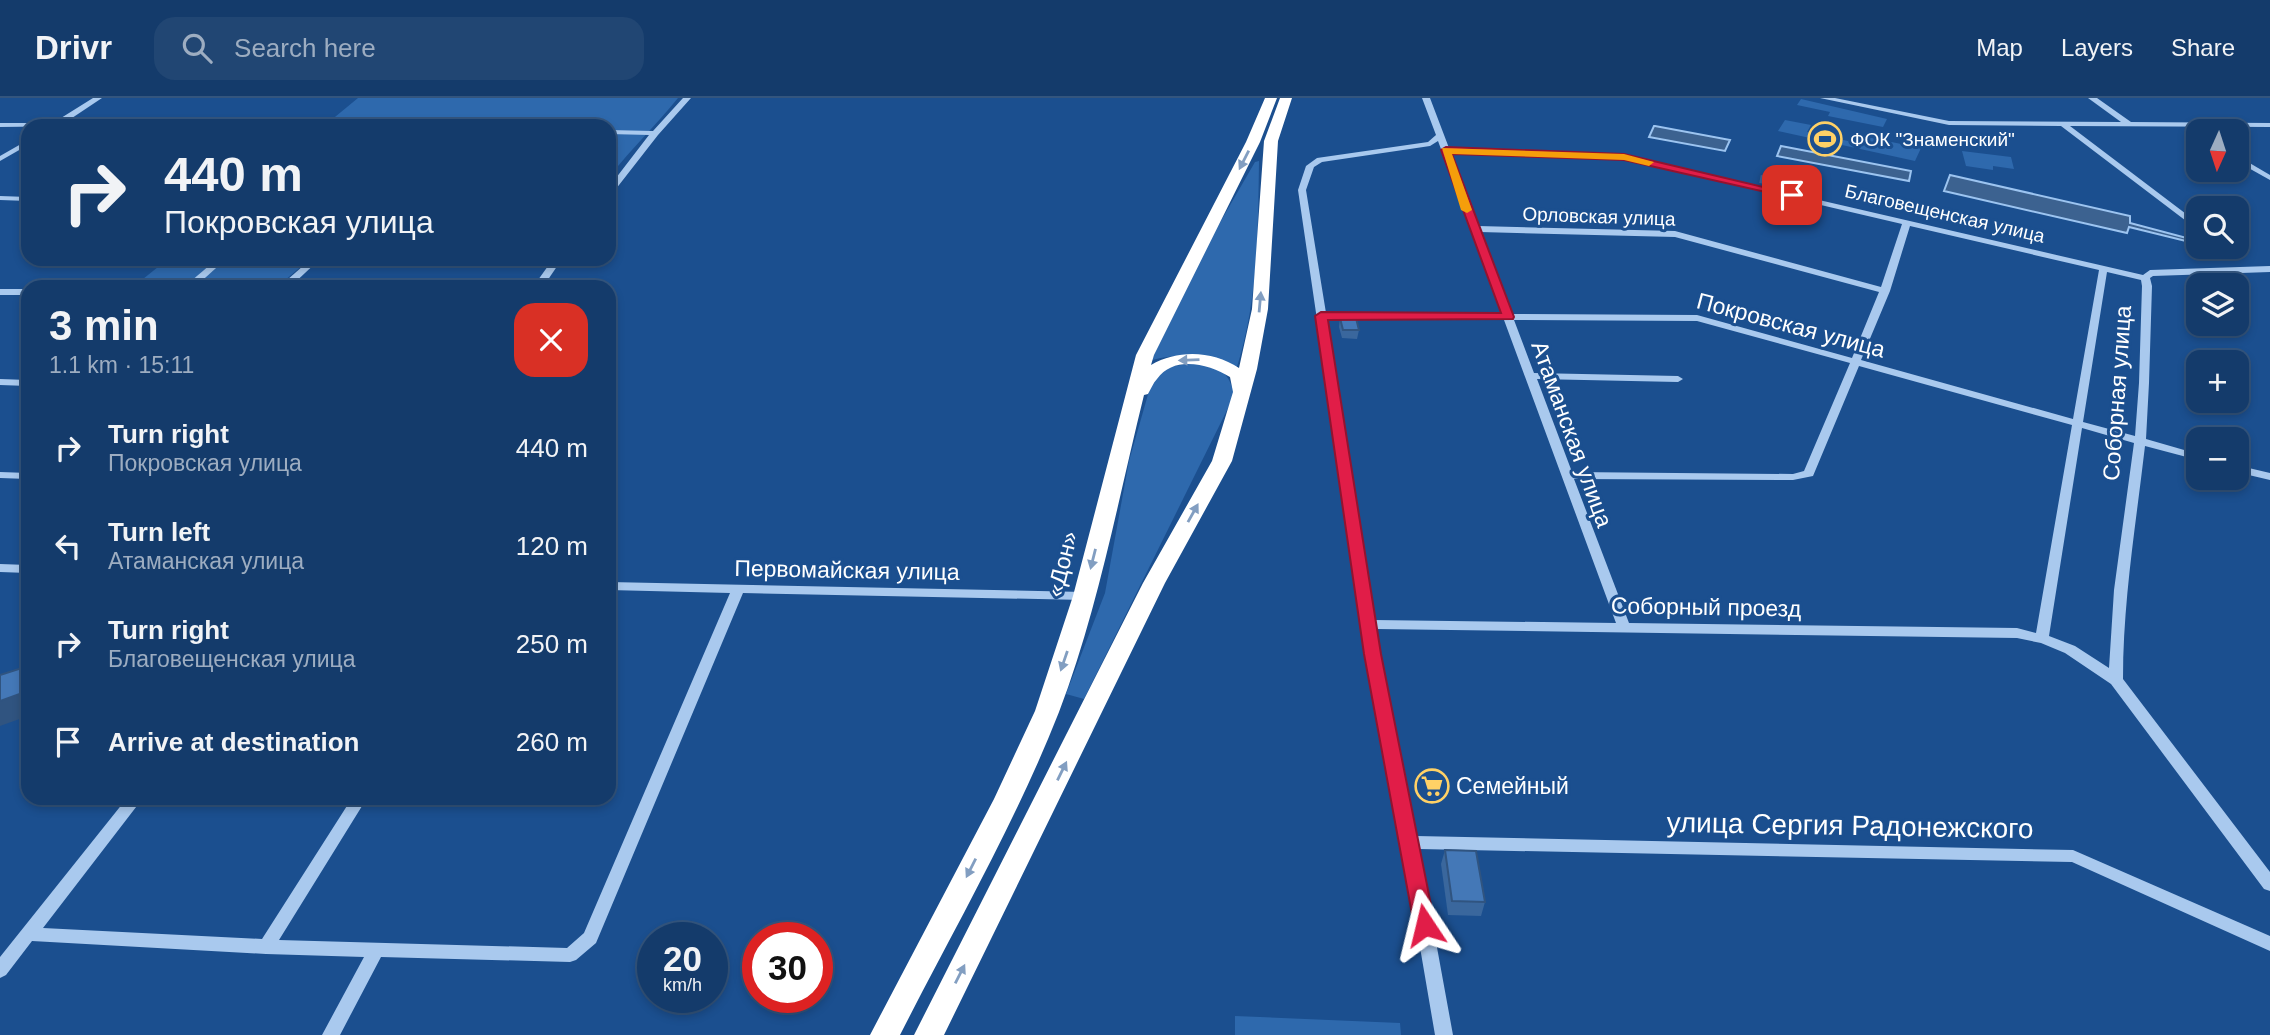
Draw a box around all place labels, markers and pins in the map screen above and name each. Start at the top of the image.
sports icon: ФОК "Знаменский" [1806,120,1844,158]
place label: ФОК "Знаменский" [1850,129,2015,150]
pin [1762,165,1822,225]
supermarket icon: Семейный [1413,767,1451,805]
place label: Семейный [1456,773,1569,799]

